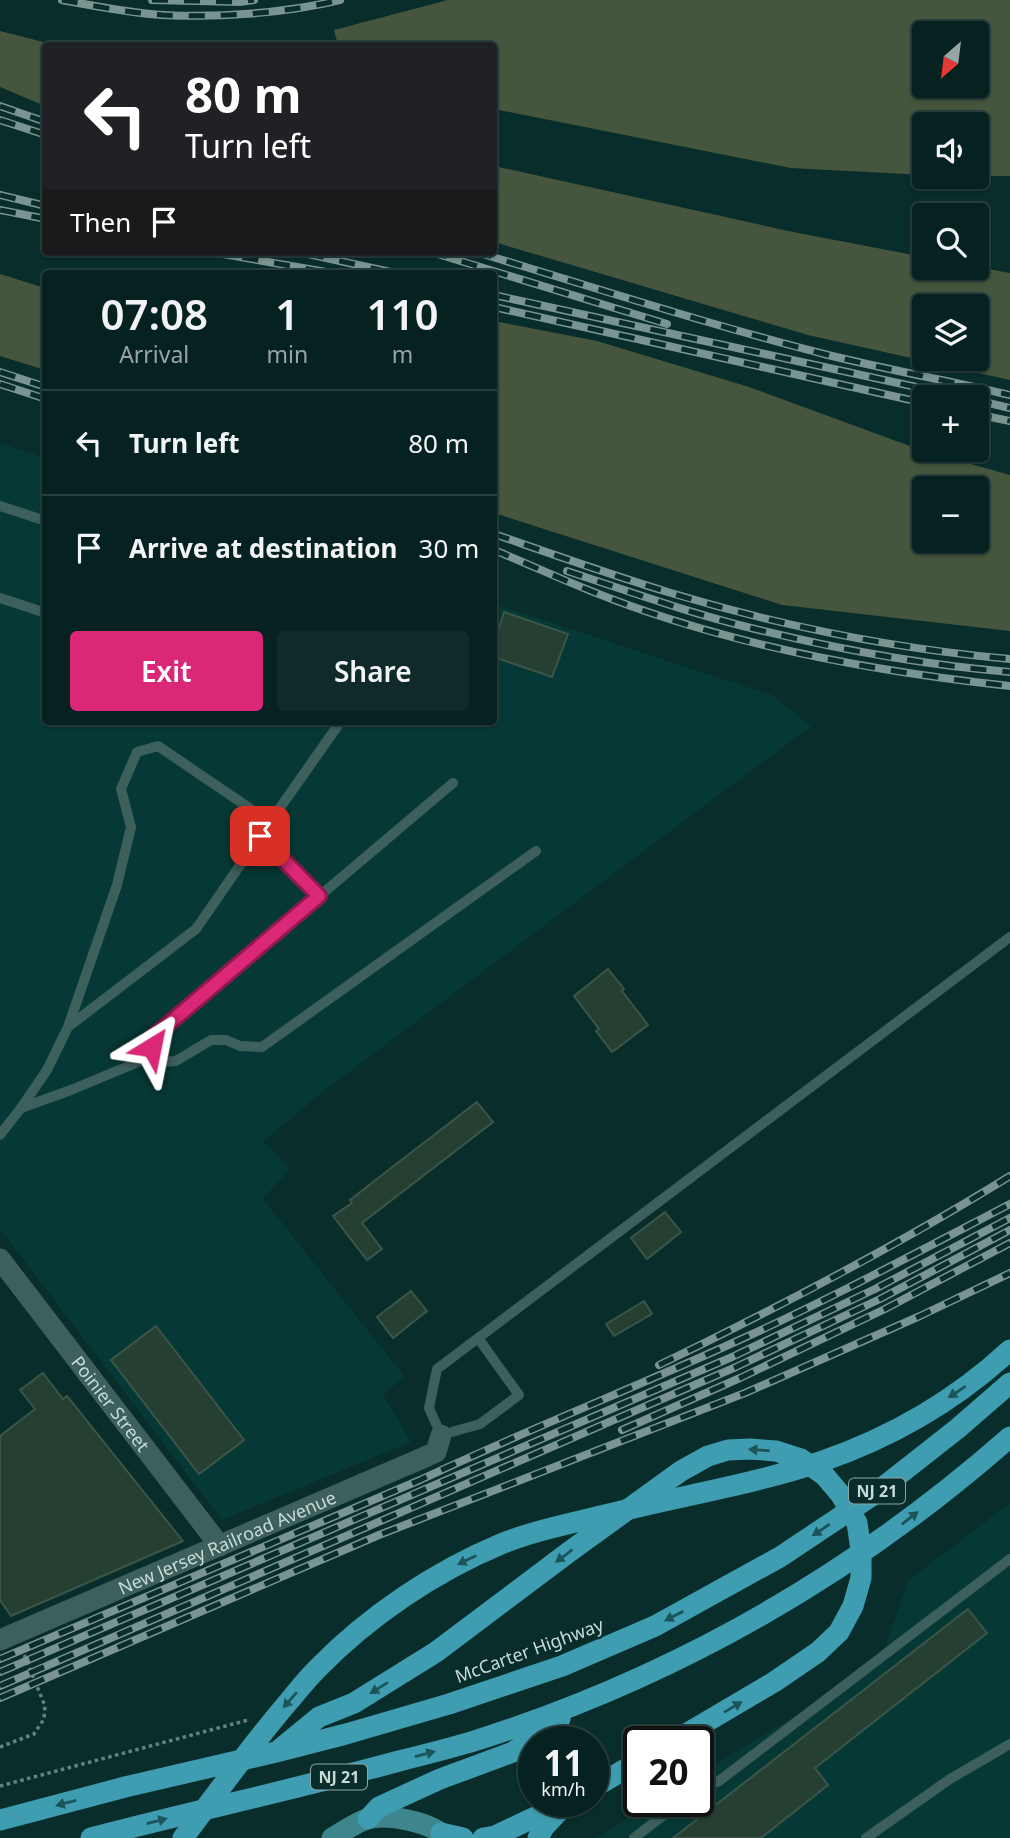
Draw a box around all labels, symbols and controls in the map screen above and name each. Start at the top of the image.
north arrow [912,21,989,98]
map controls [912,21,989,553]
text: 80 m [185,61,302,127]
icon: left [70,70,161,161]
button: sound [912,112,989,189]
text: Turn left [185,124,311,167]
icon: arrive [145,203,183,241]
button: search [912,203,989,280]
text: Then [70,204,131,240]
text: 07:08 [100,285,208,342]
text: 1 [275,285,299,342]
text: 110 [367,285,439,342]
button: layers [912,294,989,371]
text: Arrival [119,338,189,370]
text: min [266,338,308,370]
text: m [392,338,413,370]
button: + [912,385,989,462]
icon: left [70,424,108,462]
text: Turn left [129,425,240,461]
text: 80 m [408,425,469,461]
button: − [912,476,989,553]
icon: arrive [70,529,108,567]
text: Arrive at destination [129,530,398,566]
text: 30 m [419,530,479,566]
button: Exit [70,631,263,711]
button: Share [277,631,469,711]
pin [230,806,290,866]
icon: arrive [241,817,279,855]
position arrow [115,1010,189,1084]
street label: Poinier Street [66,1351,155,1457]
one-way arrow [947,1386,967,1399]
one-way arrow [748,1444,770,1455]
road number: NJ 21 [849,1478,905,1504]
street label: New Jersey Railroad Avenue [114,1485,339,1600]
one-way arrow [901,1511,920,1525]
one-way arrow [812,1523,830,1537]
one-way arrow [555,1548,573,1563]
one-way arrow [457,1555,477,1566]
one-way arrow [663,1610,683,1622]
street label: McCarter Highway [451,1612,607,1688]
one-way arrow [369,1681,388,1694]
one-way arrow [282,1691,298,1709]
one-way arrow [724,1701,743,1713]
speed limit sign: 20 [623,1726,714,1817]
text: 11 [543,1739,584,1786]
one-way arrow [414,1748,436,1759]
road number: NJ 21 [311,1764,367,1790]
text: km/h [541,1777,586,1801]
one-way arrow [55,1798,77,1809]
one-way arrow [146,1815,168,1826]

